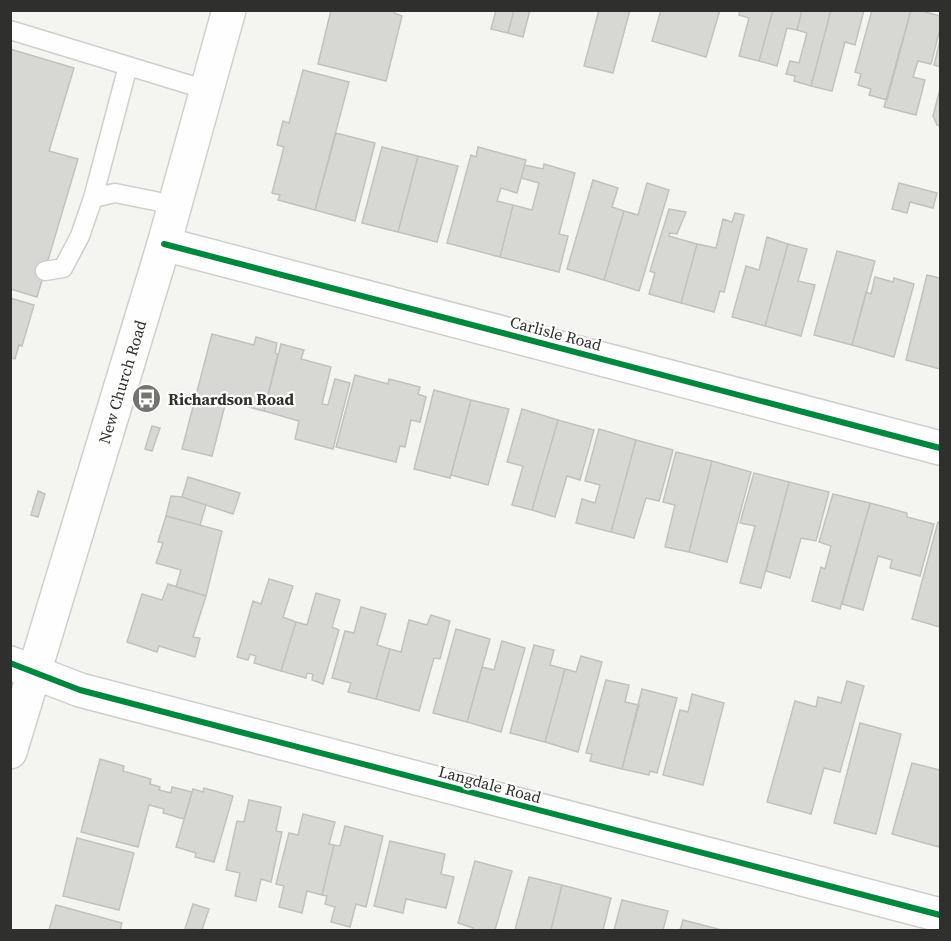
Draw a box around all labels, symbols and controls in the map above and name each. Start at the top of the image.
street label: Carlisle Road [508,310,604,356]
street label: New Church Road [93,317,151,447]
bus stop icon: Richardson Road [131,383,163,415]
place label: Richardson Road [168,388,294,410]
street label: Langdale Road [436,760,544,808]

